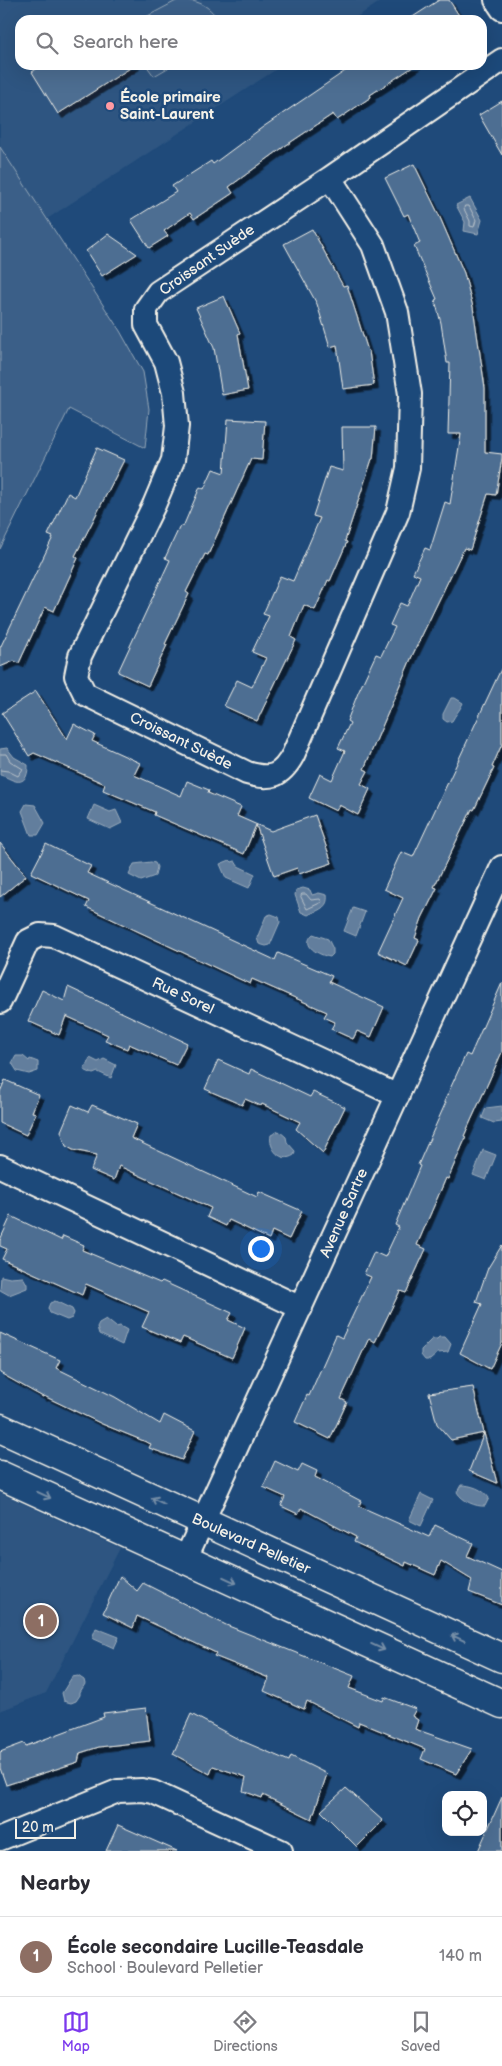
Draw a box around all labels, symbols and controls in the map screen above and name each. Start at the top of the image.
search box [15,15,487,70]
icon: search [33,29,61,57]
text: Search here [73,31,178,54]
place label: École primaire Saint-Laurent [120,87,221,124]
marker: École primaire Saint-Laurent [104,100,116,112]
street label: Croissant Suède [156,220,258,300]
street label: Croissant Suède [127,708,236,774]
street label: Rue Sorel [149,973,217,1019]
street label: Avenue Sartre [316,1165,372,1261]
your location [248,1236,274,1262]
one-way arrow [36,1491,51,1501]
one-way arrow [151,1496,166,1506]
street label: Boulevard Pelletier [189,1509,314,1579]
one-way arrow [222,1576,237,1585]
pin: 1 [25,1602,57,1640]
one-way arrow [451,1633,466,1643]
one-way arrow [370,1643,385,1653]
map controls [442,1791,487,1836]
button: locate [442,1791,487,1836]
scale bar [15,1816,76,1839]
text: 20 m [22,1819,54,1836]
text: Nearby [20,1871,90,1896]
text: École secondaire Lucille-Teasdale [67,1936,364,1959]
text: 1 [33,1947,39,1966]
text: 140 m [439,1947,482,1966]
text: School · Boulevard Pelletier [67,1959,263,1978]
tab: Map [62,2008,90,2055]
tab: Directions [213,2008,278,2055]
tab: Saved [401,2008,440,2055]

